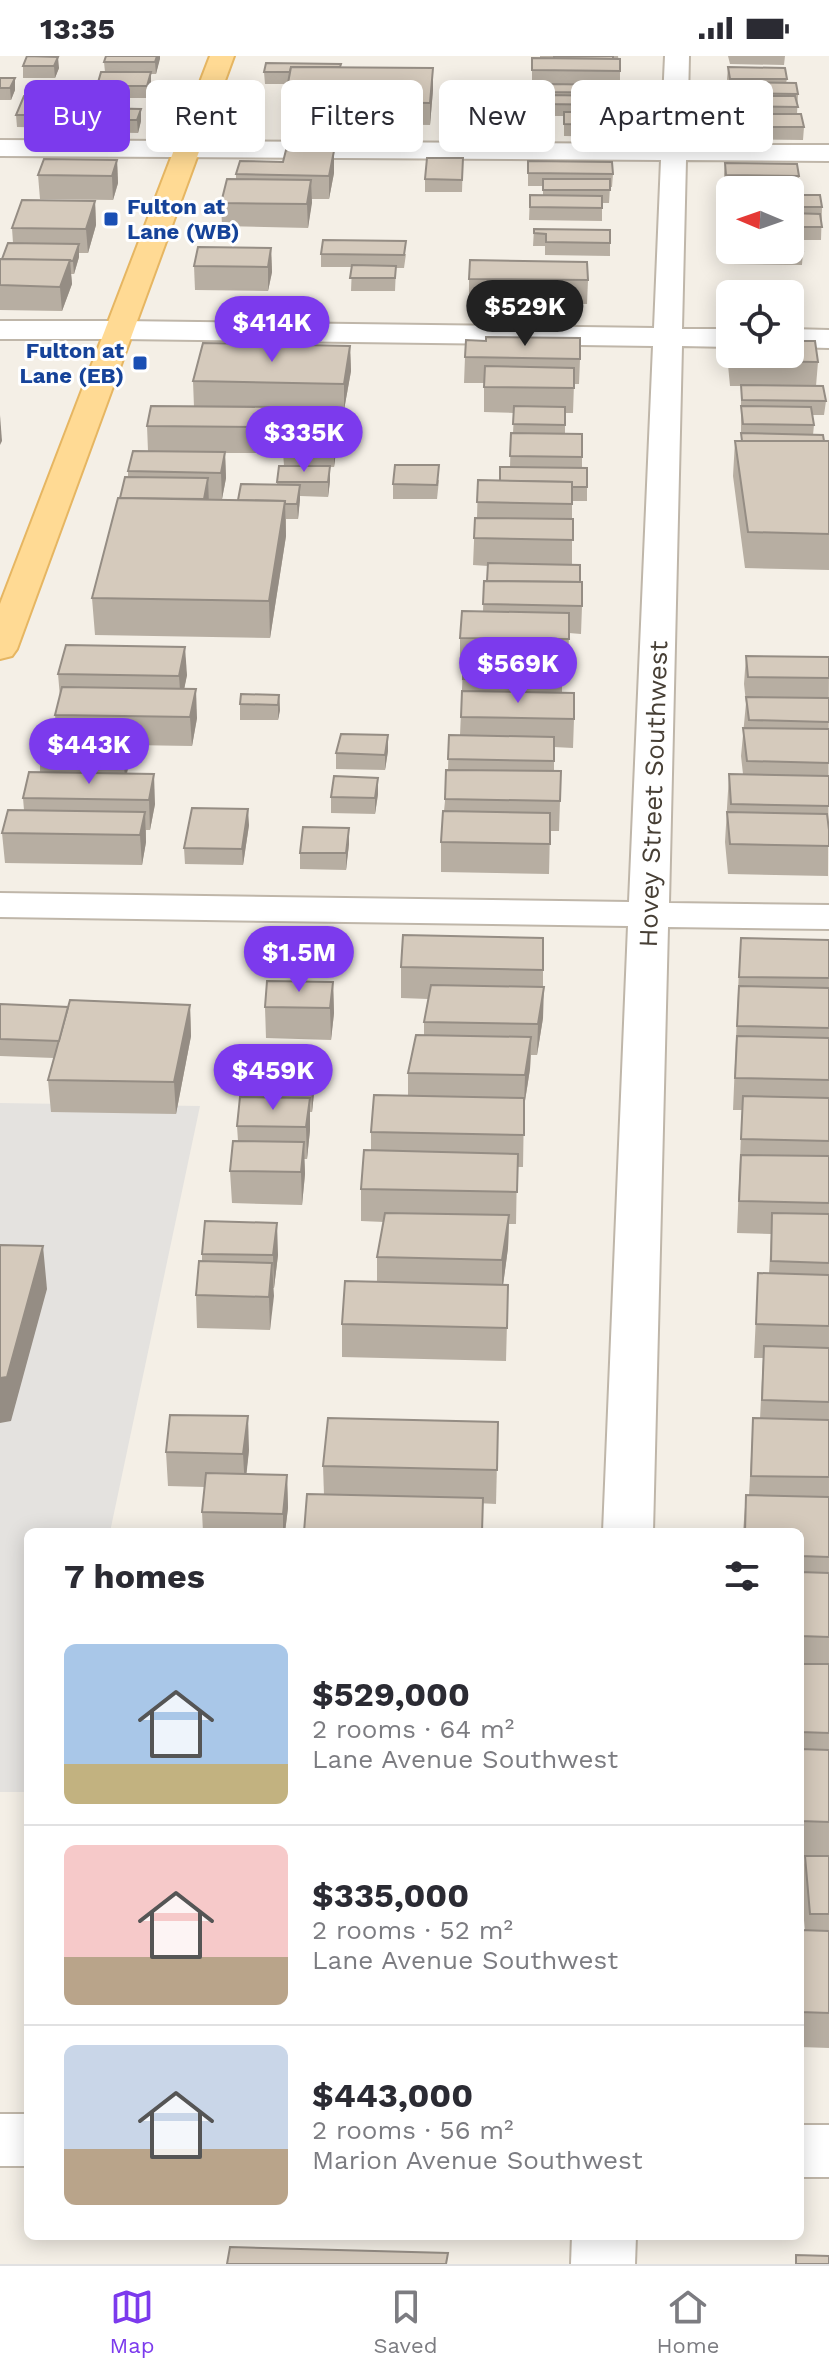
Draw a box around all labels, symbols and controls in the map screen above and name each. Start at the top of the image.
text: 13:35 [40,11,115,46]
chip: Buy [24,80,130,152]
chip: Rent [146,80,265,152]
chip: Filters [281,80,423,152]
chip: New [439,80,555,152]
chip: Apartment [571,80,773,152]
north arrow [716,176,804,264]
map controls [716,176,804,368]
place label: Fulton at Lane (WB) [127,194,240,244]
marker: Fulton at Lane (WB) [102,210,120,228]
pin: $529K [469,280,581,348]
button: locate [716,280,804,368]
text: $529K [484,291,566,321]
pin: $414K [216,296,328,364]
text: $414K [233,307,311,337]
place label: Fulton at Lane (EB) [20,338,124,388]
marker: Fulton at Lane (EB) [131,354,149,372]
pin: $335K [248,406,360,474]
text: $335K [264,417,344,447]
pin: $569K [462,637,574,705]
street label: Hovey Street Southwest [633,640,673,948]
text: $569K [477,648,559,678]
pin: $443K [33,718,145,786]
text: $443K [47,729,131,759]
pin: $1.5M [243,926,355,994]
text: $1.5M [262,937,336,967]
pin: $459K [217,1044,329,1112]
text: $459K [232,1055,314,1085]
icon: filters [720,1554,764,1598]
text: 7 homes [64,1556,205,1596]
text: $529,000 [312,1674,470,1714]
icon: home [128,1676,224,1772]
text: 2 rooms · 64 m² [312,1714,514,1744]
text: Lane Avenue Southwest [312,1744,618,1774]
text: $335,000 [312,1875,469,1915]
icon: home [128,1877,224,1973]
text: 2 rooms · 52 m² [312,1915,513,1945]
text: Lane Avenue Southwest [312,1945,618,1975]
text: $443,000 [312,2075,473,2115]
icon: home [128,2077,224,2173]
text: 2 rooms · 56 m² [312,2115,514,2145]
text: Marion Avenue Southwest [312,2145,643,2175]
tab: Map [110,2285,154,2358]
tab: Saved [374,2285,437,2358]
tab: Home [657,2285,719,2358]

